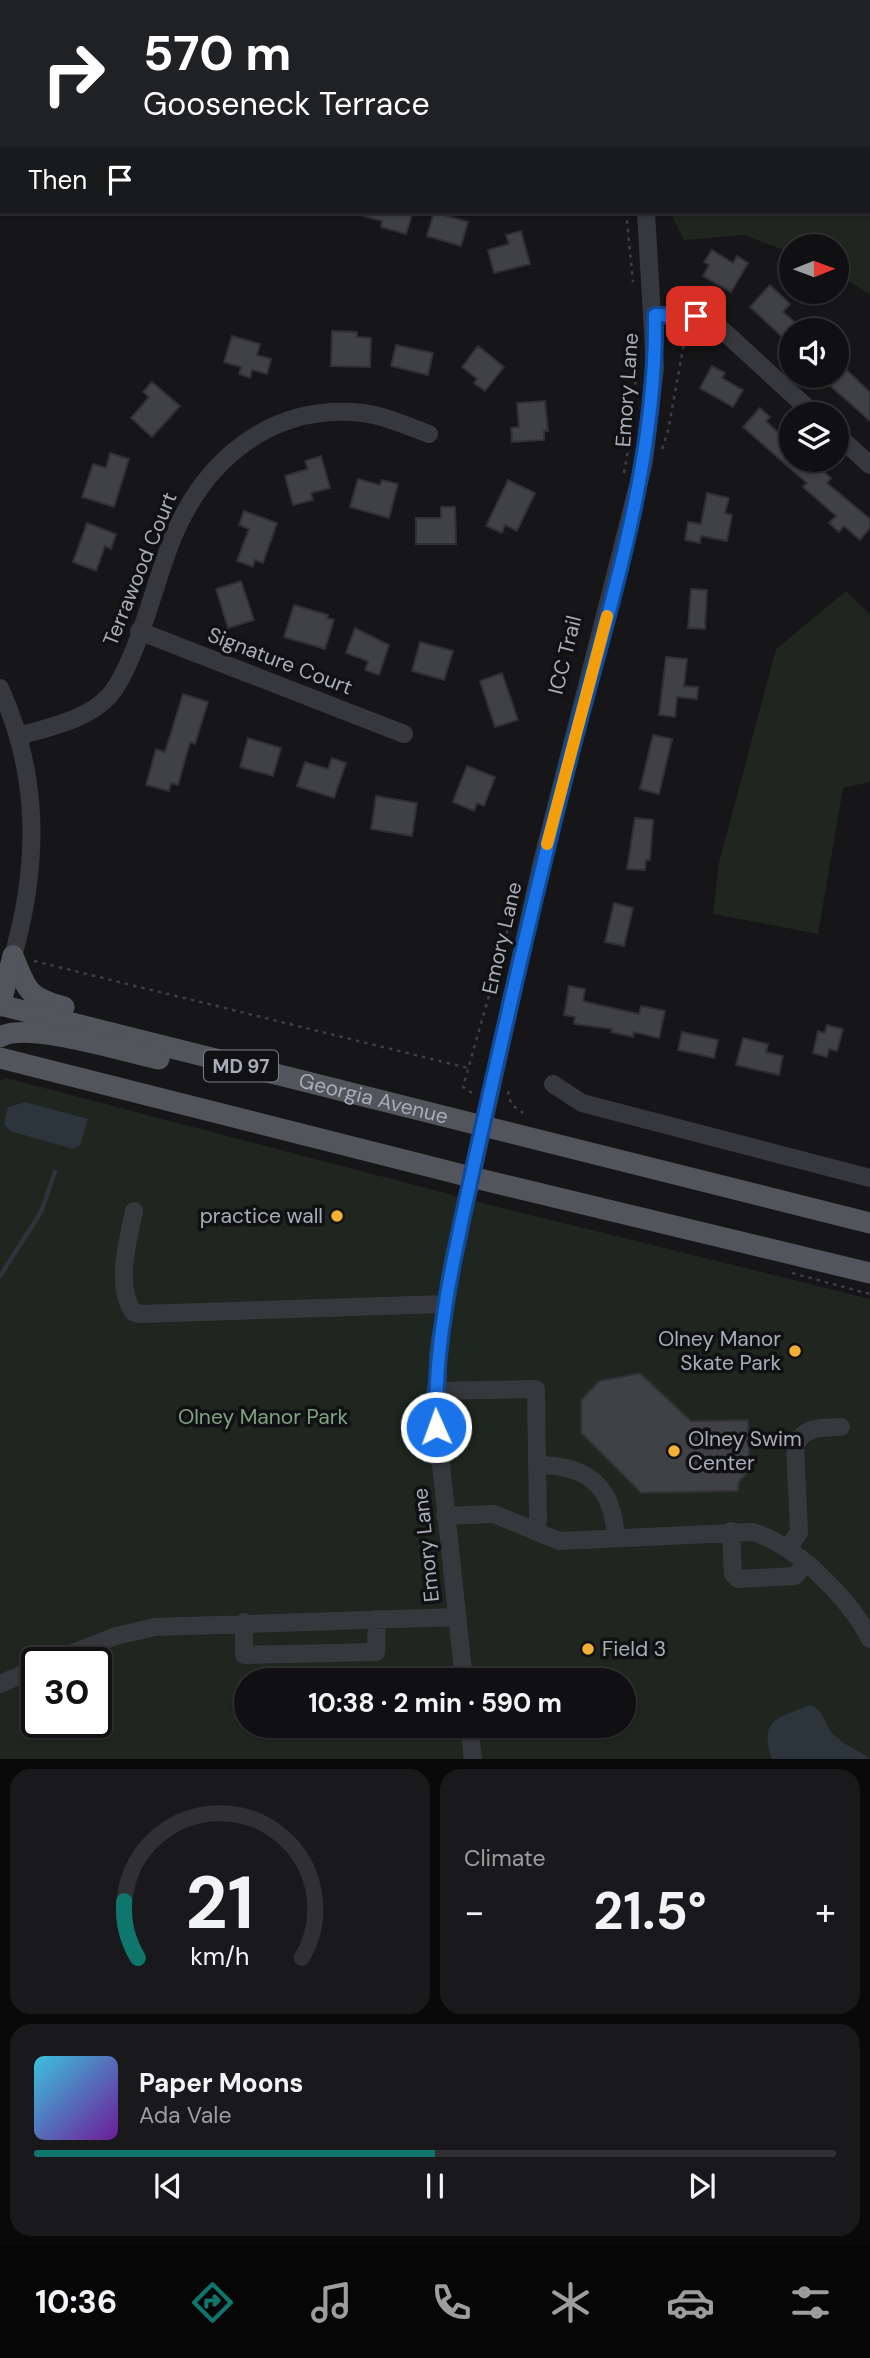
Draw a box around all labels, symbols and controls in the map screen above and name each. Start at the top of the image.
text: 570 m [143,21,291,85]
icon: right [28,28,119,119]
text: Gooseneck Terrace [143,83,430,125]
icon: arrive [101,161,139,199]
text: Then [28,163,87,197]
north arrow [779,234,849,304]
map controls [779,234,849,472]
pin [666,286,726,346]
icon: arrive [677,297,715,335]
button: sound [779,318,849,388]
street label: Emory Lane [609,332,645,448]
button: layers [779,402,849,472]
street label: Terrawood Court [96,488,184,650]
street label: ICC Trail [542,613,588,697]
street label: Signature Court [204,621,356,701]
street label: Emory Lane [475,879,529,997]
road number: MD 97 [204,1050,278,1082]
street label: Georgia Avenue [296,1066,451,1131]
place label: practice wall [200,1202,323,1230]
marker: practice wall [329,1208,345,1224]
place label: Olney Manor Skate Park [658,1325,781,1377]
marker: Olney Manor Skate Park [787,1343,803,1359]
position arrow [399,1390,473,1464]
park label: Olney Manor Park [178,1403,349,1431]
place label: Olney Swim Center [688,1425,802,1477]
marker: Olney Swim Center [666,1443,682,1459]
street label: Emory Lane [406,1487,446,1603]
place label: Field 3 [602,1635,666,1663]
marker: Field 3 [580,1641,596,1657]
speed limit sign: 30 [21,1647,112,1738]
text: 10:38 · 2 min · 590 m [308,1686,562,1720]
text: Climate [464,1843,546,1873]
text: 21 [186,1856,254,1951]
text: 21.5° [593,1877,707,1945]
text: − [464,1887,485,1937]
text: + [815,1887,836,1937]
text: km/h [190,1939,250,1972]
text: Paper Moons [139,2066,303,2100]
text: Ada Vale [139,2100,232,2130]
icon: previous [149,2167,187,2205]
icon: pause [416,2167,454,2205]
icon: next [683,2167,721,2205]
icon: directions [188,2278,237,2327]
icon: music [307,2278,356,2327]
icon: phone [427,2278,476,2327]
icon: climate [546,2278,595,2327]
icon: car [666,2278,715,2327]
icon: filters [786,2278,835,2327]
text: 10:36 [35,2281,117,2323]

